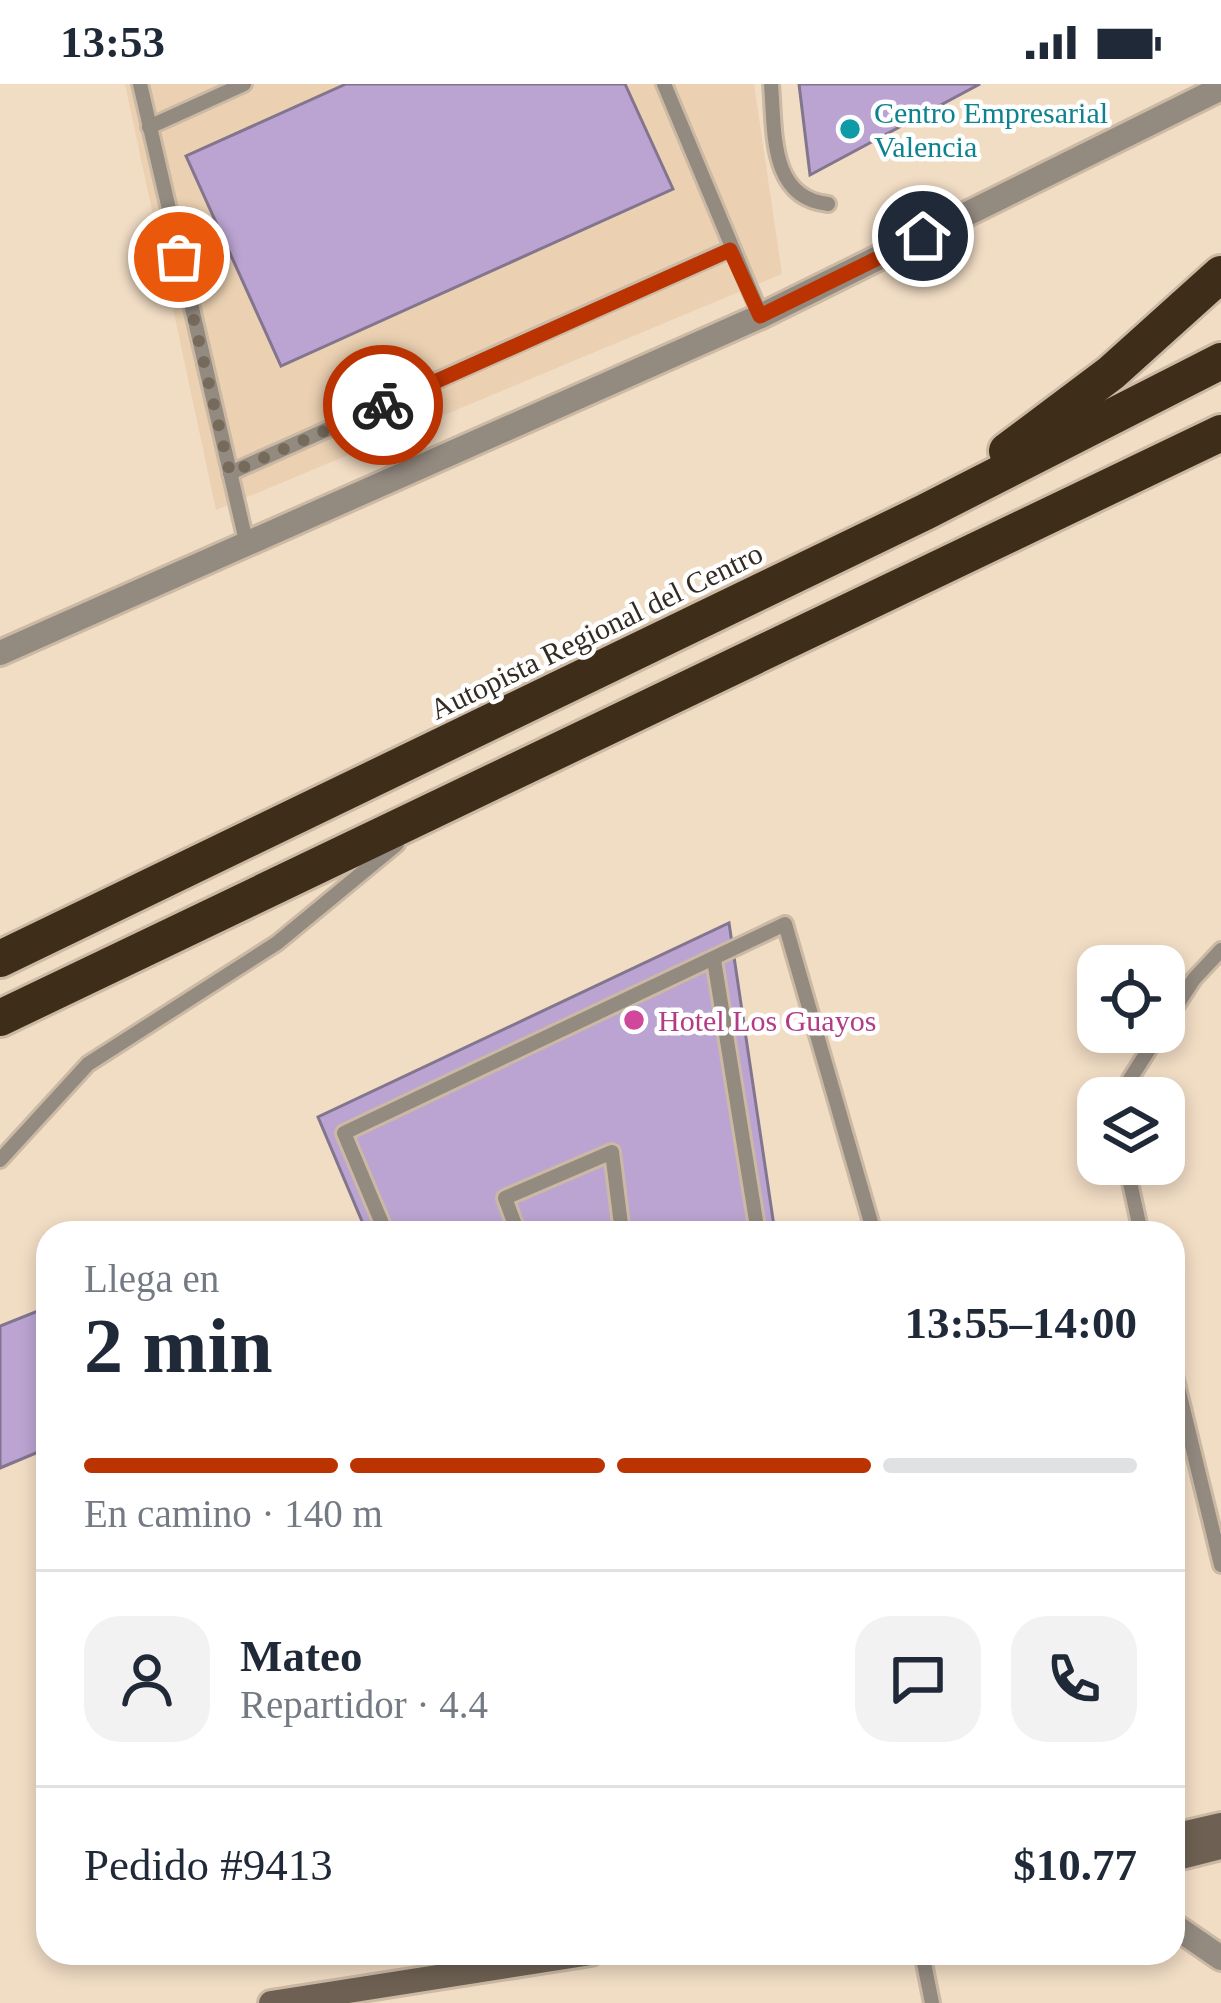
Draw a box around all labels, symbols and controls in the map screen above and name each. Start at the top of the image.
text: 13:53 [60,17,165,67]
place label: Centro Empresarial Valencia [874,96,1108,163]
marker: Centro Empresarial Valencia [837,116,863,142]
pin [872,185,974,287]
icon: home [890,203,956,269]
pin [128,206,230,308]
icon: bag [146,224,212,290]
courier [323,345,443,465]
icon: bike [350,372,416,438]
street label: Autopista Regional del Centro [424,536,768,726]
map controls [1077,945,1185,1185]
button: locate [1077,945,1185,1053]
place label: Hotel Los Guayos [658,1004,876,1037]
marker: Hotel Los Guayos [621,1007,647,1033]
button: layers [1077,1077,1185,1185]
text: Llega en [84,1257,219,1300]
text: 13:55–14:00 [905,1298,1137,1348]
text: 2 min [84,1302,273,1389]
text: En camino · 140 m [84,1492,383,1535]
button: person [84,1616,210,1742]
button: chat [855,1616,981,1742]
button: phone [1011,1616,1137,1742]
text: Mateo [240,1631,362,1681]
text: Repartidor · 4.4 [240,1683,488,1726]
text: Pedido #9413 [84,1840,333,1890]
text: $10.77 [1013,1840,1137,1890]

